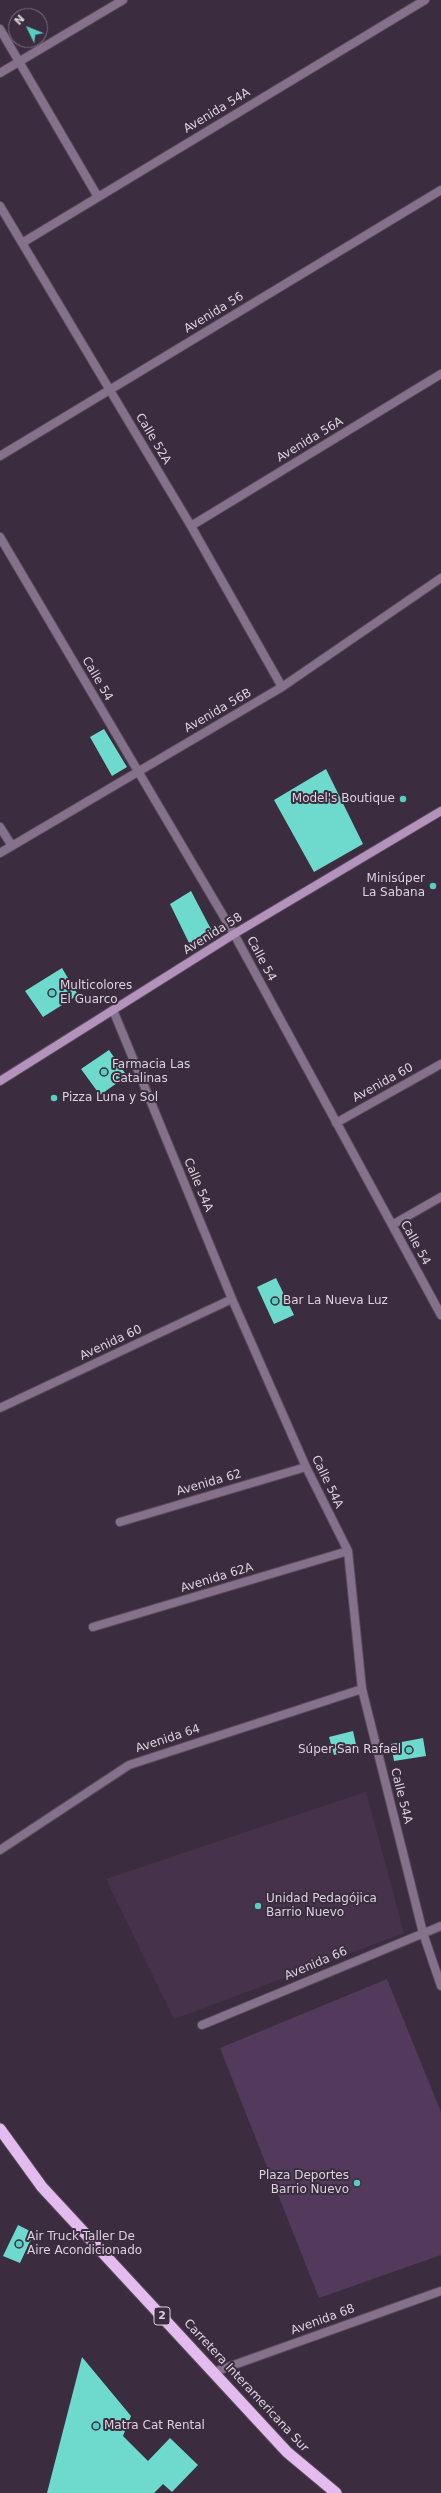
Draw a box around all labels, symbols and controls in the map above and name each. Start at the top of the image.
north arrow [8,8,48,48]
text: N [12,12,27,28]
street label: Avenida 54A [181,85,253,137]
street label: Avenida 56 [182,290,246,336]
street label: Calle 52A [132,411,174,467]
street label: Avenida 56A [274,414,346,466]
street label: Calle 54 [79,654,115,704]
street label: Avenida 56B [182,686,254,736]
place label: Model's Boutique [292,792,395,806]
marker: Model's Boutique [398,794,408,804]
place label: Minisúper La Sabana [362,872,425,900]
marker: Minisúper La Sabana [428,881,438,891]
street label: Avenida 58 [181,910,245,958]
street label: Calle 54 [243,934,279,984]
place label: Multicolores El Guarco [60,979,132,1007]
marker: Multicolores El Guarco [47,988,57,998]
place label: Farmacia Las Catalinas [112,1058,190,1086]
street label: Avenida 60 [350,1060,416,1106]
marker: Farmacia Las Catalinas [99,1067,109,1077]
place label: Pizza Luna y Sol [62,1091,158,1105]
marker: Pizza Luna y Sol [49,1093,59,1103]
street label: Calle 54A [180,1156,216,1214]
street label: Calle 54 [397,1218,433,1268]
place label: Bar La Nueva Luz [283,1294,388,1308]
marker: Bar La Nueva Luz [270,1296,280,1306]
street label: Avenida 60 [78,1322,144,1364]
street label: Calle 54A [308,1453,346,1511]
street label: Avenida 62 [175,1467,243,1499]
street label: Avenida 62A [179,1560,255,1596]
street label: Avenida 64 [134,1722,202,1756]
place label: Súper San Rafael [298,1743,401,1757]
marker: Súper San Rafael [404,1745,414,1755]
street label: Calle 54A [387,1767,415,1825]
place label: Unidad Pedagójica Barrio Nuevo [266,1892,377,1920]
marker: Unidad Pedagójica Barrio Nuevo [253,1901,263,1911]
street label: Avenida 66 [282,1944,350,1984]
place label: Plaza Deportes Barrio Nuevo [259,2169,349,2197]
marker: Plaza Deportes Barrio Nuevo [352,2178,362,2188]
place label: Air Truck Taller De Aire Acondicionado [27,2230,142,2258]
marker: Air Truck Taller De Aire Acondicionado [14,2239,24,2249]
street label: Avenida 68 [289,2302,357,2338]
road number: 2 [154,2307,170,2325]
street label: Carretera Interamericana Sur [181,2317,311,2455]
place label: Matra Cat Rental [104,2419,205,2433]
marker: Matra Cat Rental [91,2421,101,2431]

